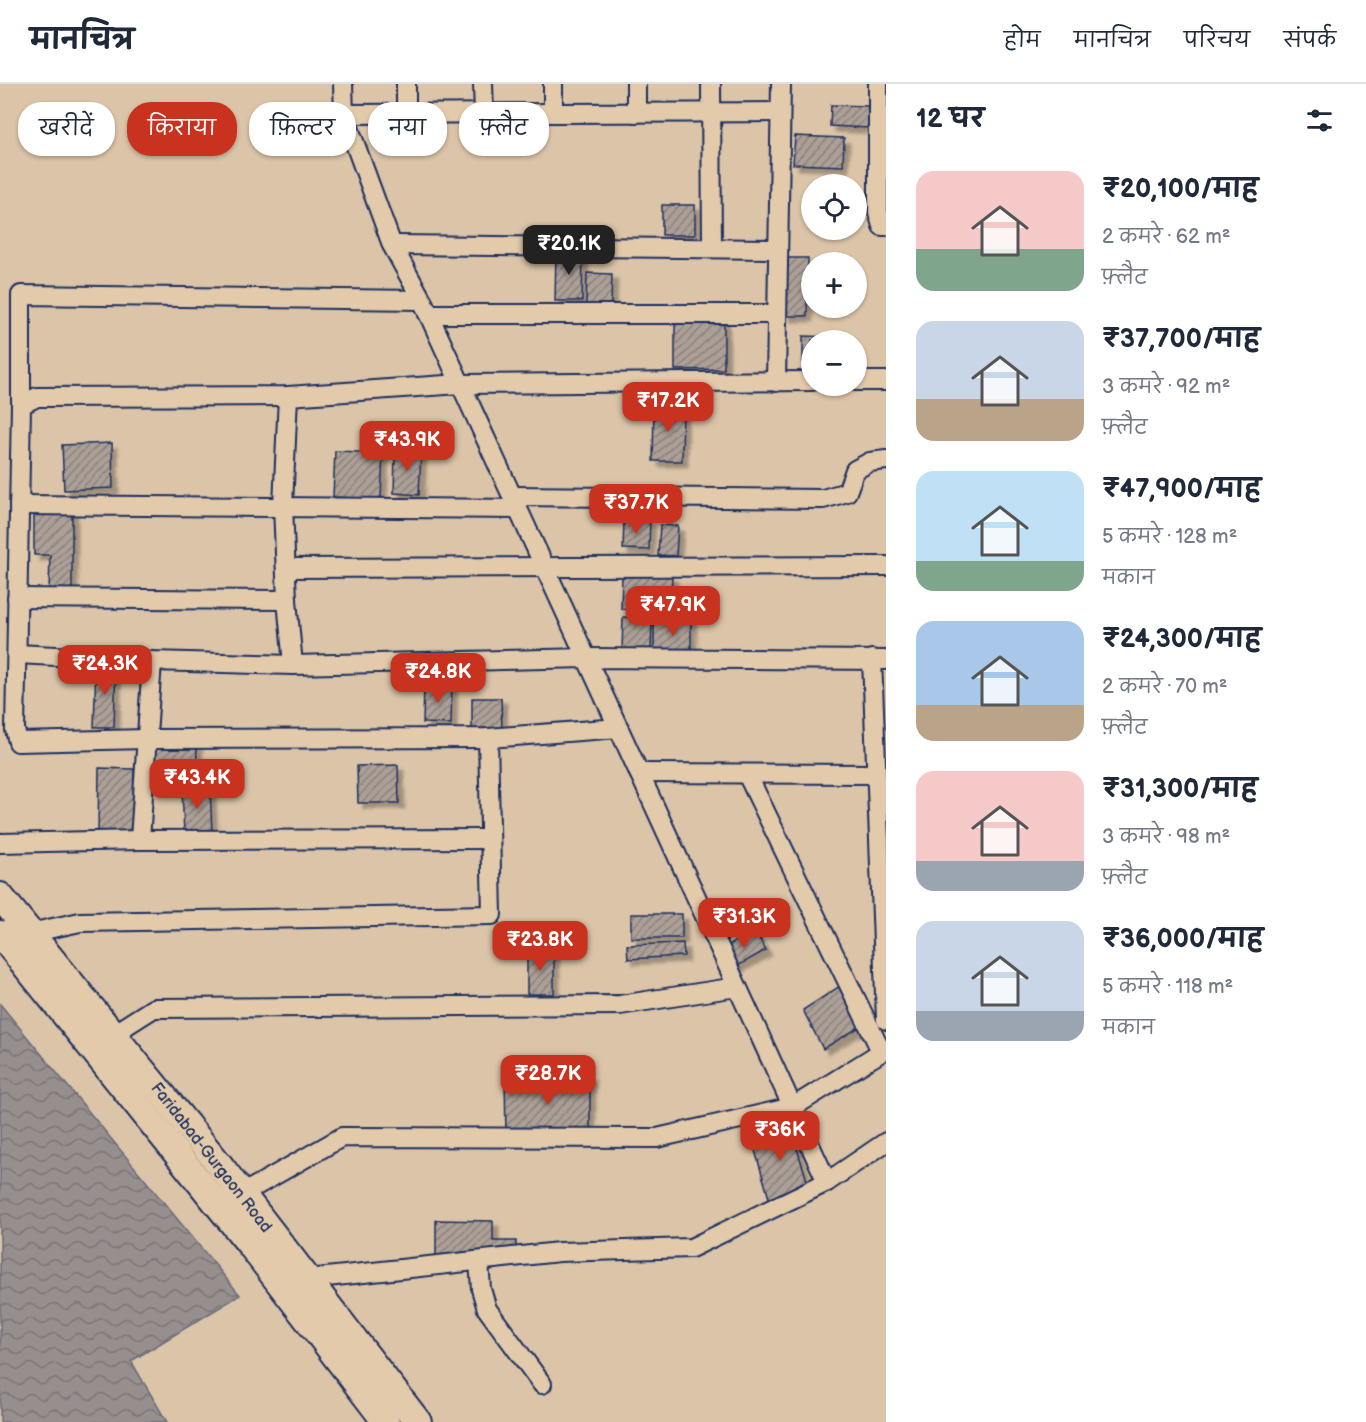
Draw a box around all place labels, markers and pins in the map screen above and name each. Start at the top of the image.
pin: ₹20.1K [520,225,618,276]
pin: ₹17.2K [619,382,717,433]
pin: ₹43.9K [358,421,456,472]
pin: ₹37.7K [587,484,685,535]
pin: ₹47.9K [624,586,722,637]
pin: ₹24.3K [56,645,154,696]
pin: ₹24.8K [389,653,487,704]
pin: ₹43.4K [148,759,246,810]
pin: ₹31.3K [695,898,793,949]
pin: ₹23.8K [491,921,589,972]
pin: ₹28.7K [499,1055,597,1106]
pin: ₹36K [744,1111,816,1162]

